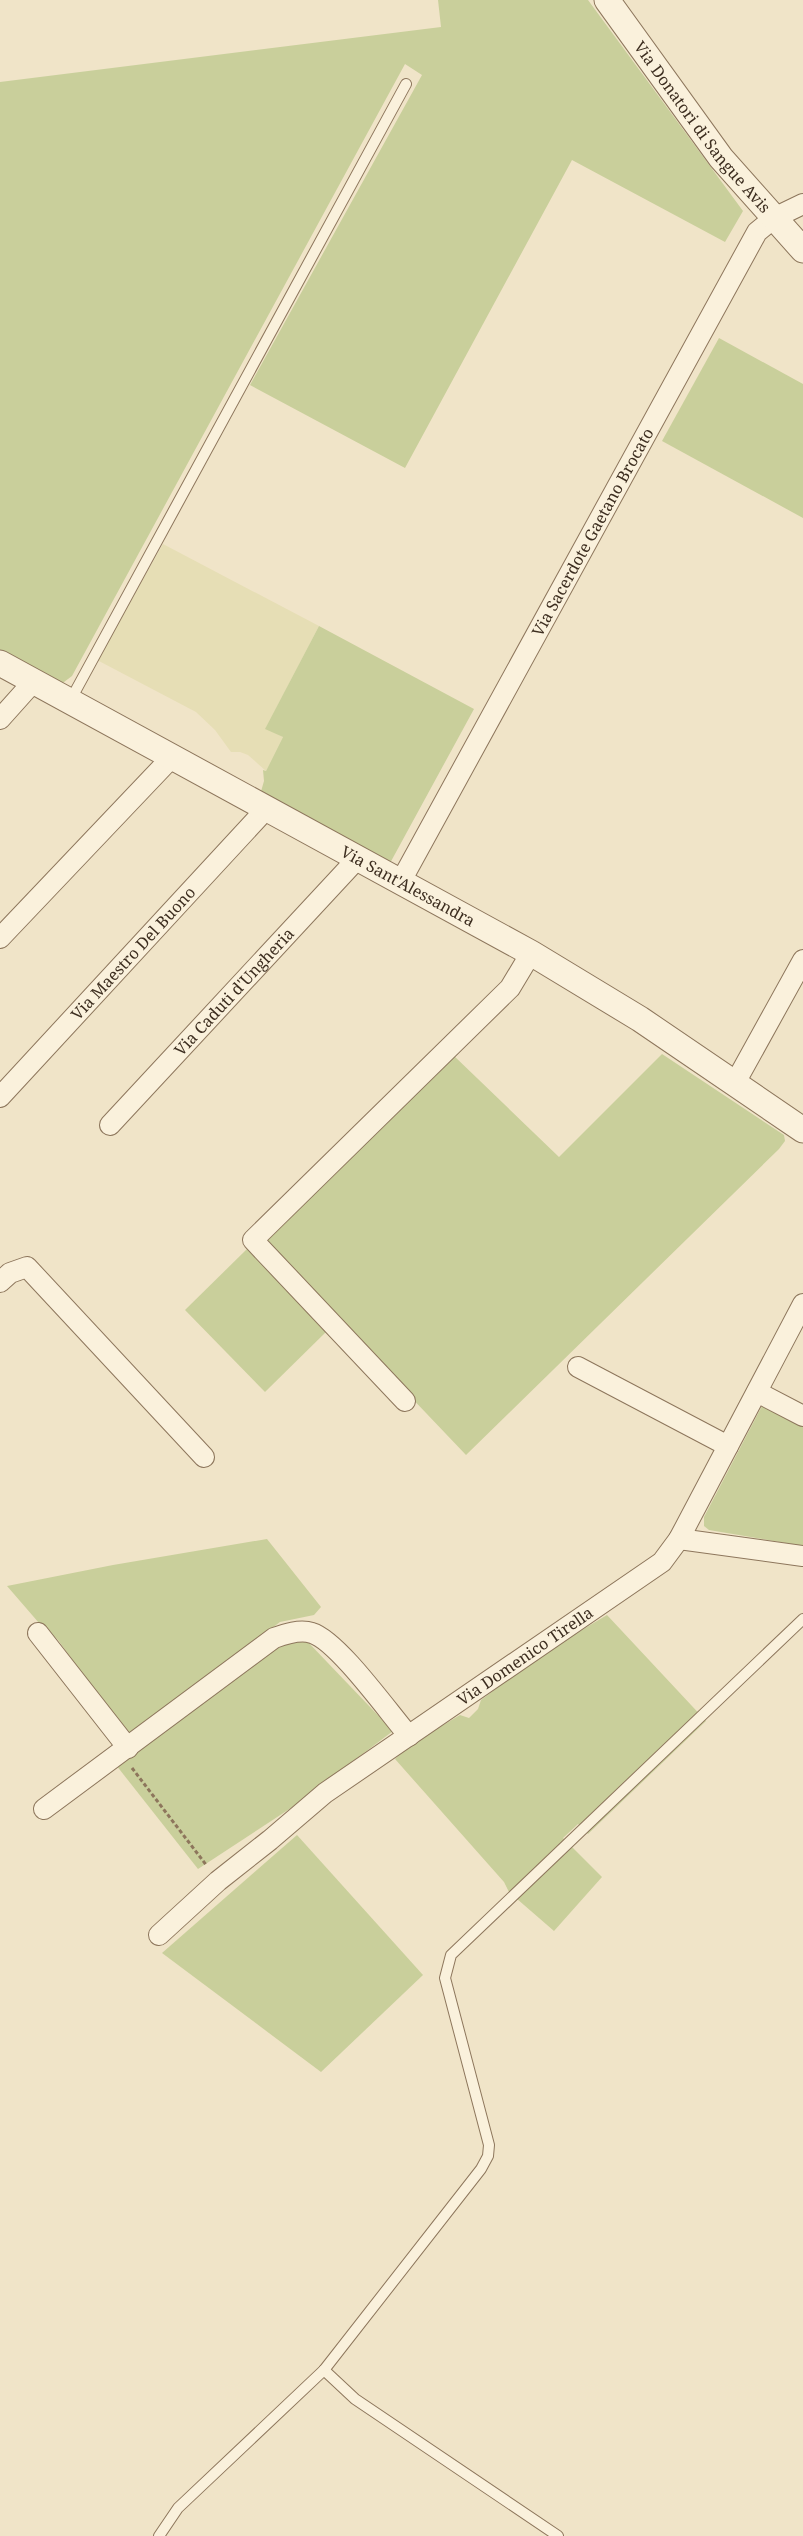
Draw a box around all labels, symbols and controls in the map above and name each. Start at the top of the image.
street label: Via Donatori di Sangue Avis [629,37,776,218]
street label: Via Sacerdote Gaetano Brocato [526,424,658,640]
street label: Via Sant'Alessandra [337,840,479,931]
street label: Via Maestro Del Buono [66,882,200,1025]
street label: Via Caduti d'Ungheria [169,923,299,1060]
street label: Via Domenico Tirella [453,1601,597,1710]

